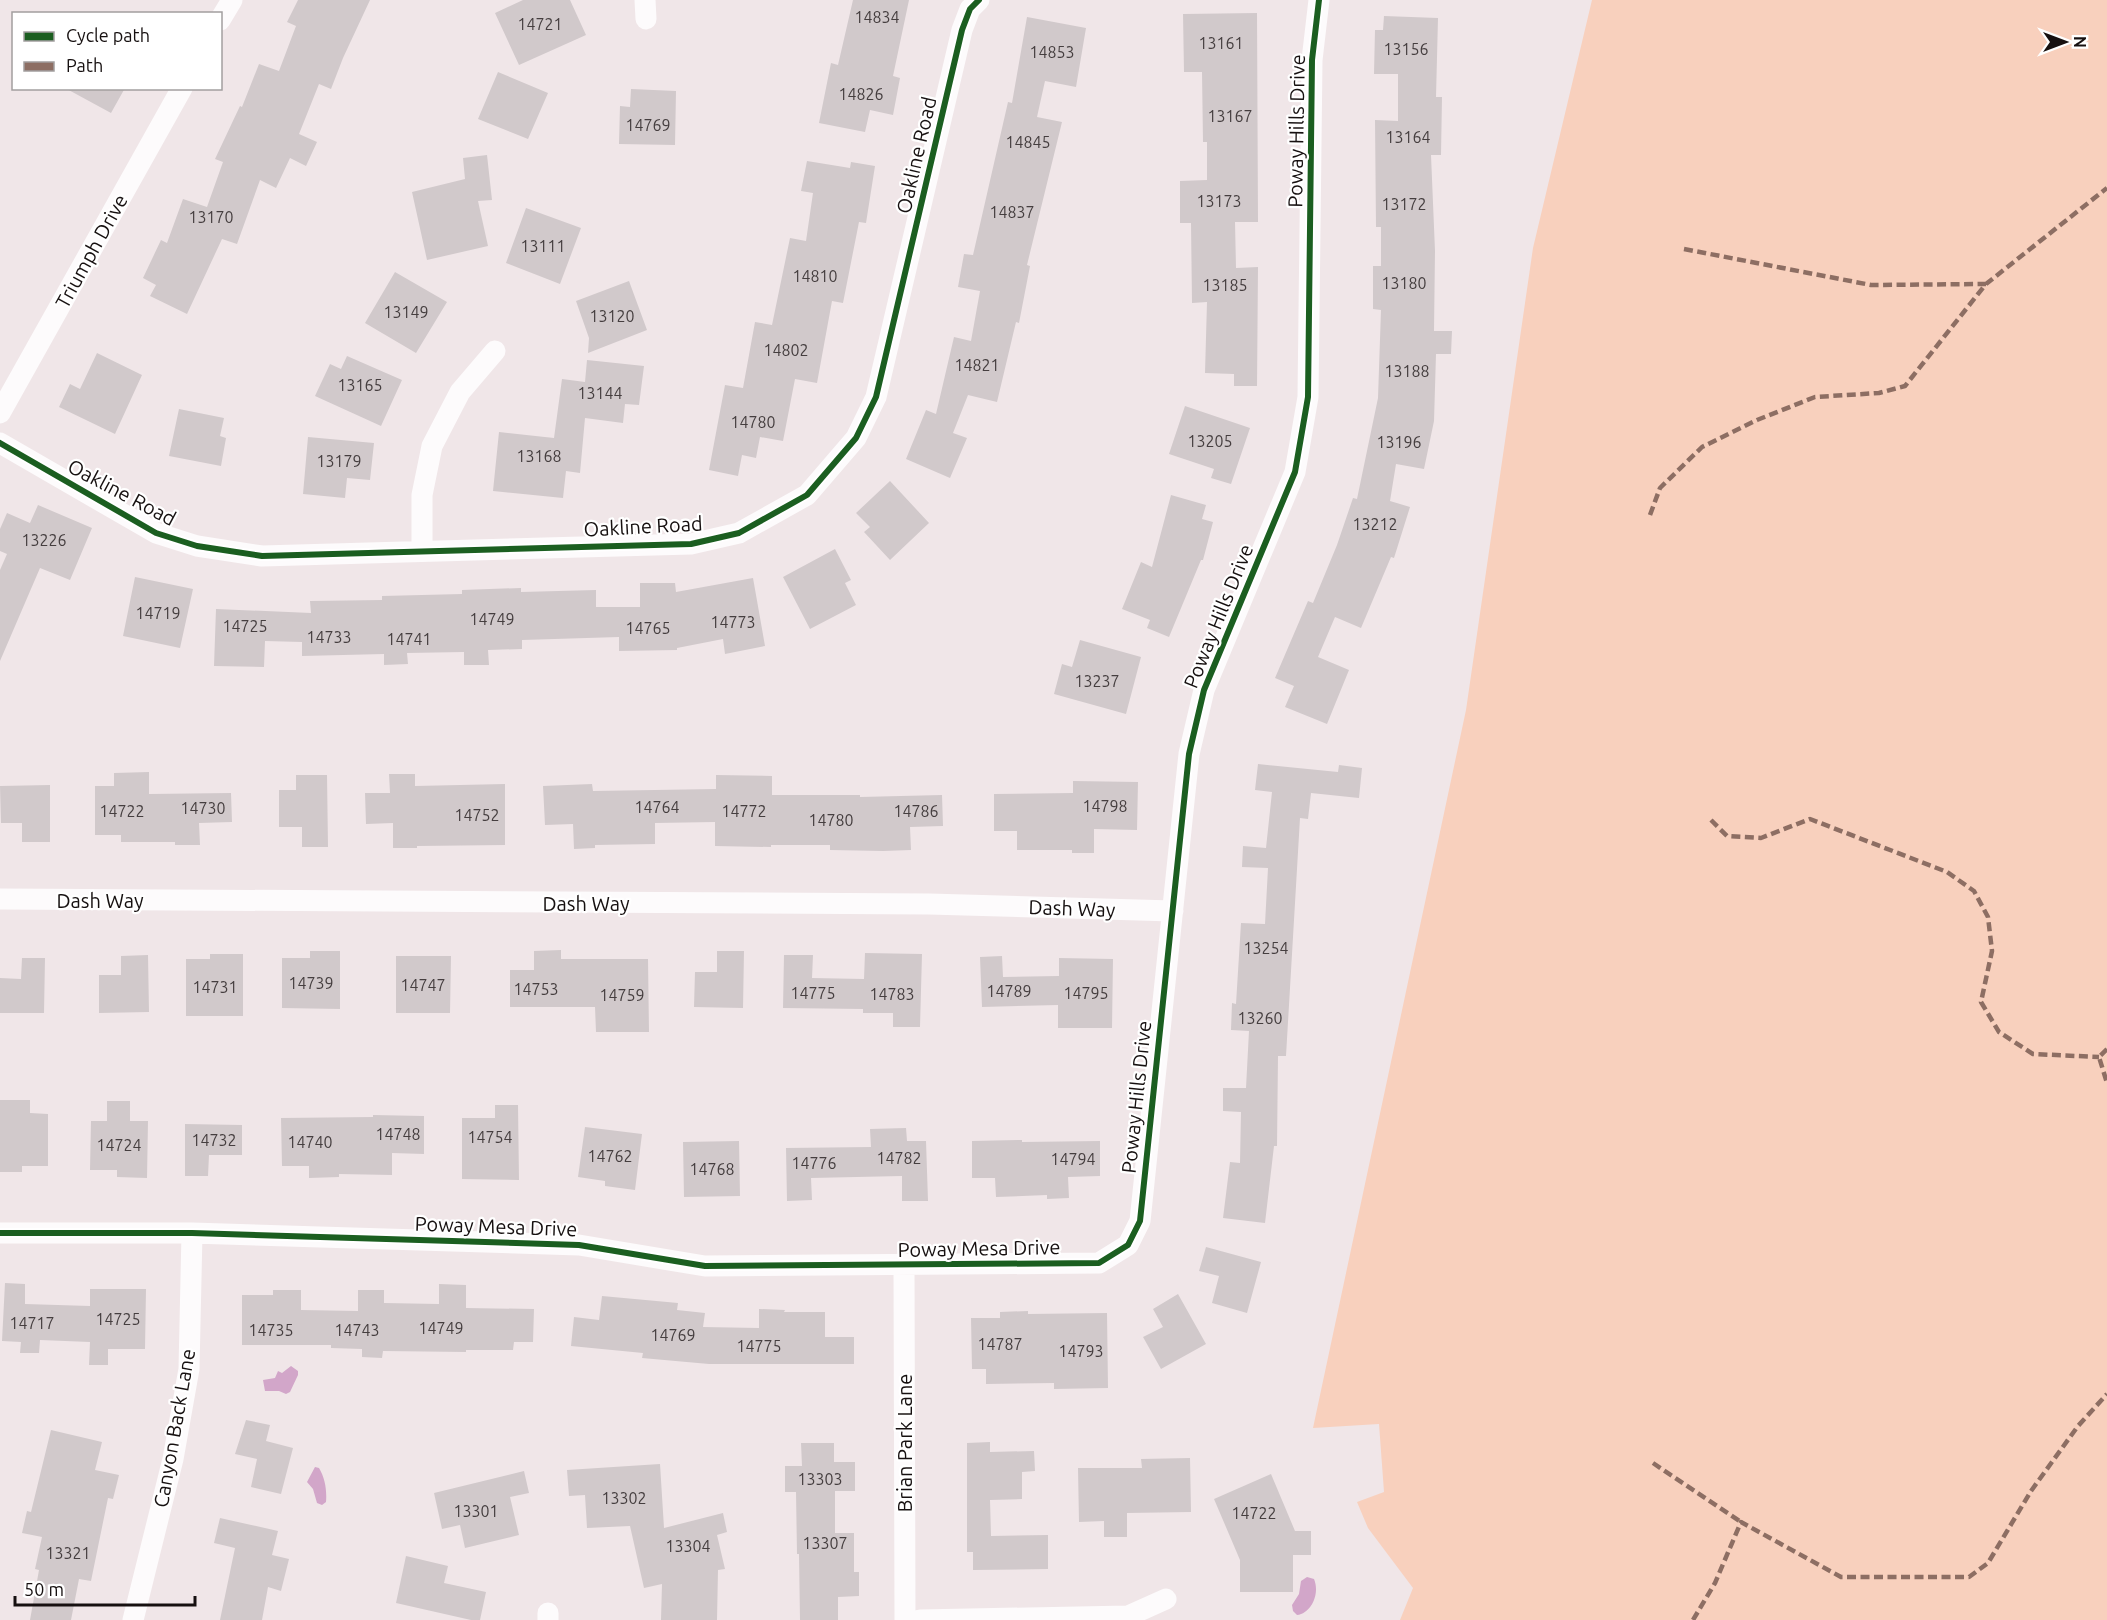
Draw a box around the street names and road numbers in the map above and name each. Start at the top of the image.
street label: Poway Hills Drive [1283,54,1309,208]
street label: Oakline Road [891,94,941,216]
street label: Triumph Drive [50,190,132,312]
street label: Oakline Road [64,454,180,530]
street label: Oakline Road [583,511,703,541]
street label: Poway Hills Drive [1179,541,1257,691]
street label: Dash Way [56,889,144,912]
street label: Dash Way [542,892,630,915]
street label: Dash Way [1028,895,1116,921]
street label: Poway Hills Drive [1117,1020,1155,1174]
street label: Poway Mesa Drive [414,1212,578,1240]
street label: Poway Mesa Drive [897,1235,1061,1261]
street label: Canyon Back Lane [149,1347,199,1509]
street label: Brian Park Lane [893,1374,916,1512]

